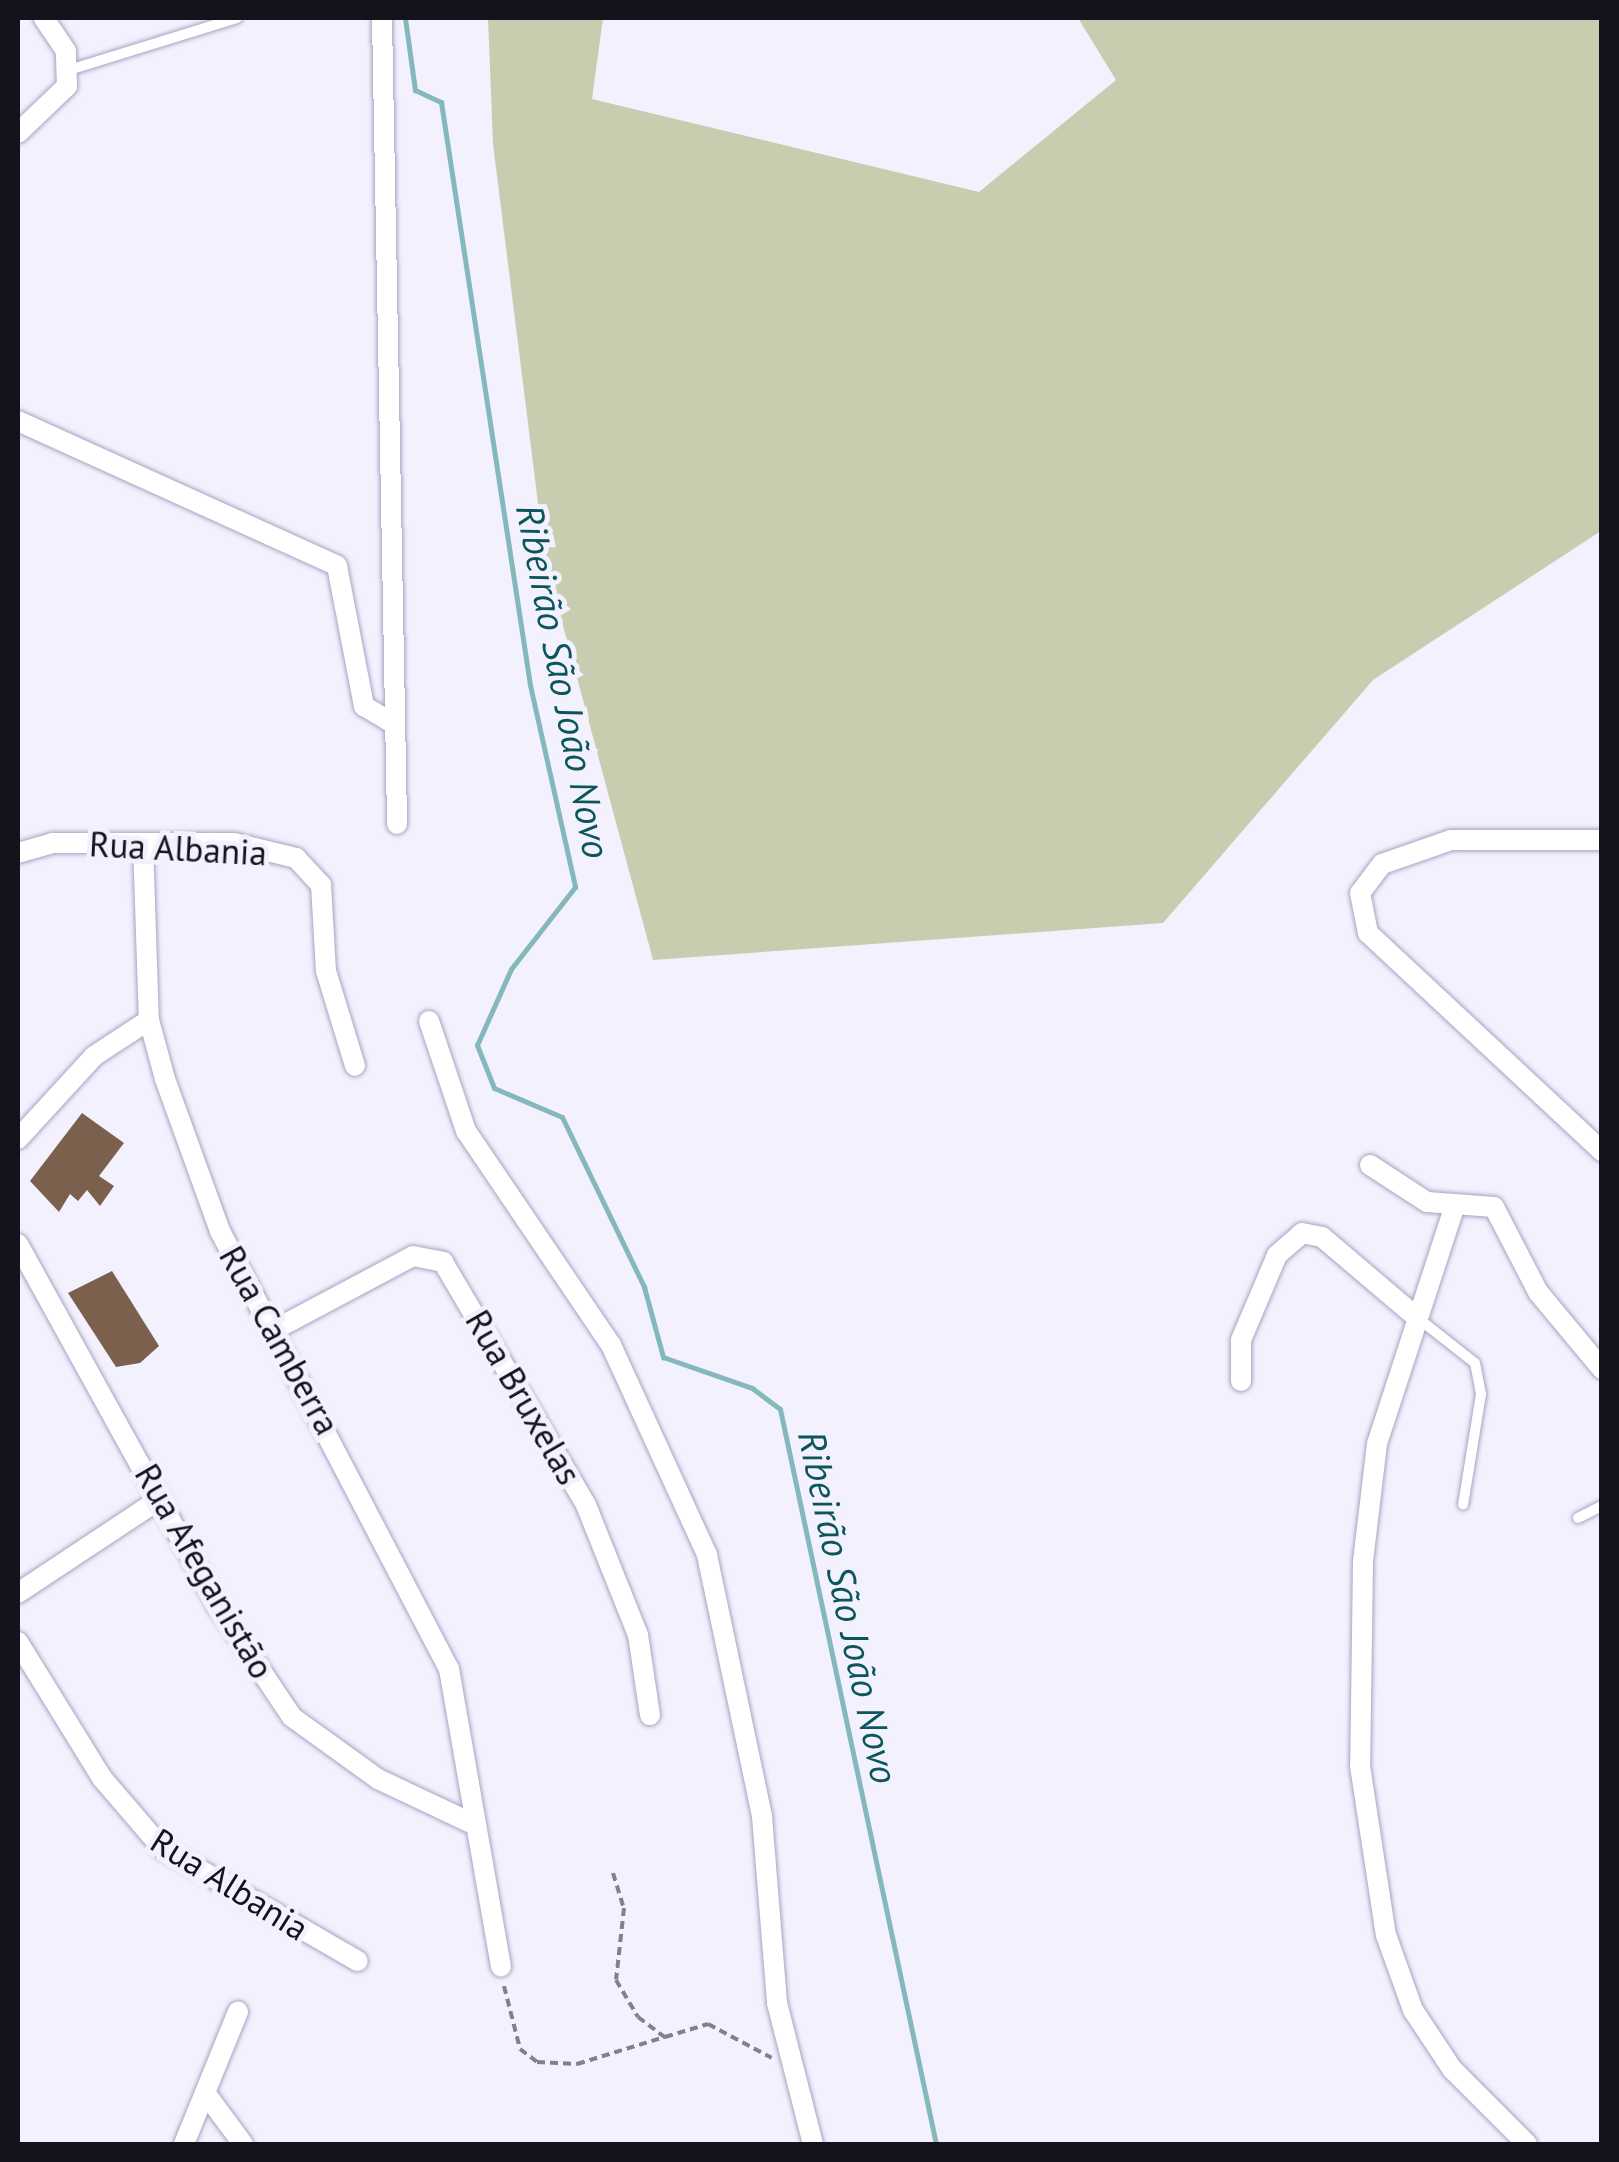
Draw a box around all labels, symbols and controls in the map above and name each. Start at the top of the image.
water label: Ribeirão São João Novo [507,500,621,862]
street label: Rua Albania [88,822,268,874]
street label: Rua Camberra [211,1238,349,1442]
street label: Rua Bruxelas [457,1302,591,1492]
water label: Ribeirão São João Novo [789,1426,909,1788]
street label: Rua Afeganistão [126,1456,284,1686]
street label: Rua Albania [143,1819,317,1949]

